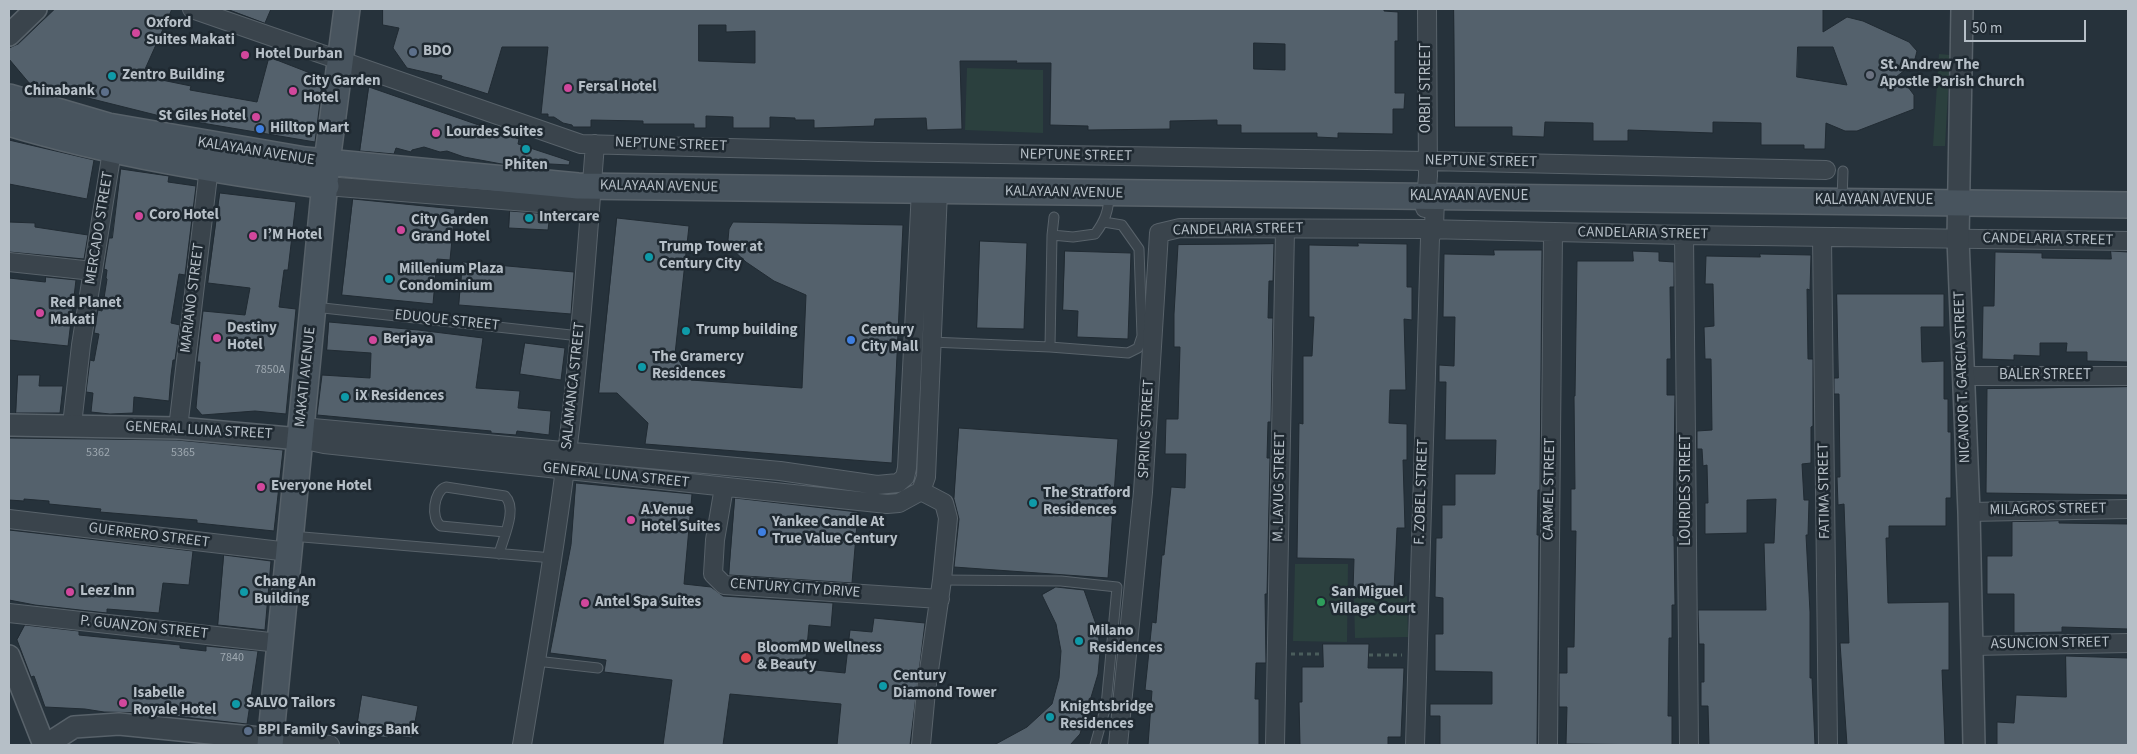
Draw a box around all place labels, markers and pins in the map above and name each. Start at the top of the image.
place label: Oxford Suites Makati [146,15,235,50]
marker: Oxford Suites Makati [130,27,142,39]
place label: BDO [423,43,452,61]
place label: Hotel Durban [255,46,342,64]
marker: BDO [407,46,419,58]
marker: Hotel Durban [239,49,251,61]
place label: St. Andrew The Apostle Parish Church [1880,57,2024,92]
place label: Zentro Building [122,67,225,85]
marker: St. Andrew The Apostle Parish Church [1864,69,1876,81]
marker: Zentro Building [106,70,118,82]
place label: City Garden Hotel [303,73,381,108]
place label: Fersal Hotel [578,79,657,97]
marker: Fersal Hotel [562,82,574,94]
place label: Chinabank [24,83,95,101]
marker: City Garden Hotel [287,85,299,97]
marker: Chinabank [99,86,111,98]
place label: St Giles Hotel [158,108,246,126]
marker: St Giles Hotel [250,111,262,123]
place label: Hilltop Mart [270,120,349,138]
marker: Hilltop Mart [254,123,266,135]
place label: Lourdes Suites [446,124,543,142]
marker: Lourdes Suites [430,127,442,139]
marker: Phiten [520,143,532,155]
place label: Phiten [504,157,548,175]
place label: Coro Hotel [149,207,219,225]
place label: Intercare [539,209,600,227]
marker: Coro Hotel [133,210,145,222]
place label: City Garden Grand Hotel [411,212,490,247]
marker: Intercare [523,212,535,224]
marker: City Garden Grand Hotel [395,224,407,236]
place label: I’M Hotel [263,227,322,245]
marker: I’M Hotel [247,230,259,242]
place label: Trump Tower at Century City [659,239,763,274]
marker: Trump Tower at Century City [643,251,655,263]
place label: Millenium Plaza Condominium [399,261,504,296]
marker: Millenium Plaza Condominium [383,273,395,285]
place label: Red Planet Makati [50,295,121,330]
marker: Red Planet Makati [34,307,46,319]
place label: Destiny Hotel [227,320,277,355]
place label: Trump building [696,322,798,340]
place label: Century City Mall [861,322,918,357]
marker: Trump building [680,325,692,337]
place label: Berjaya [383,331,433,349]
marker: Destiny Hotel [211,332,223,344]
marker: Berjaya [367,334,379,346]
marker: Century City Mall [845,334,857,346]
place label: The Gramercy Residences [652,349,744,384]
marker: The Gramercy Residences [636,361,648,373]
place label: iX Residences [355,388,444,406]
marker: iX Residences [339,391,351,403]
place label: Everyone Hotel [271,478,372,496]
marker: Everyone Hotel [255,481,267,493]
place label: The Stratford Residences [1043,485,1131,520]
marker: The Stratford Residences [1027,497,1039,509]
place label: A.Venue Hotel Suites [641,502,720,537]
marker: A.Venue Hotel Suites [625,514,637,526]
place label: Yankee Candle At True Value Century [772,514,898,549]
marker: Yankee Candle At True Value Century [756,526,768,538]
place label: Chang An Building [254,574,316,609]
place label: Leez Inn [80,583,135,601]
place label: San Miguel Village Court [1331,584,1416,619]
marker: Leez Inn [64,586,76,598]
marker: Chang An Building [238,586,250,598]
place label: Antel Spa Suites [595,594,701,612]
marker: San Miguel Village Court [1315,596,1327,608]
marker: Antel Spa Suites [579,597,591,609]
place label: Milano Residences [1089,623,1163,658]
marker: Milano Residences [1073,635,1085,647]
place label: BloomMD Wellness & Beauty [757,640,882,675]
marker: BloomMD Wellness & Beauty [739,651,753,665]
place label: Century Diamond Tower [893,668,997,703]
marker: Century Diamond Tower [877,680,889,692]
place label: Isabelle Royale Hotel [133,685,216,720]
place label: SALVO Tailors [246,695,336,713]
marker: Isabelle Royale Hotel [117,697,129,709]
marker: SALVO Tailors [230,698,242,710]
place label: Knightsbridge Residences [1060,699,1154,734]
marker: Knightsbridge Residences [1044,711,1056,723]
place label: BPI Family Savings Bank [258,722,419,740]
marker: BPI Family Savings Bank [242,725,254,737]

